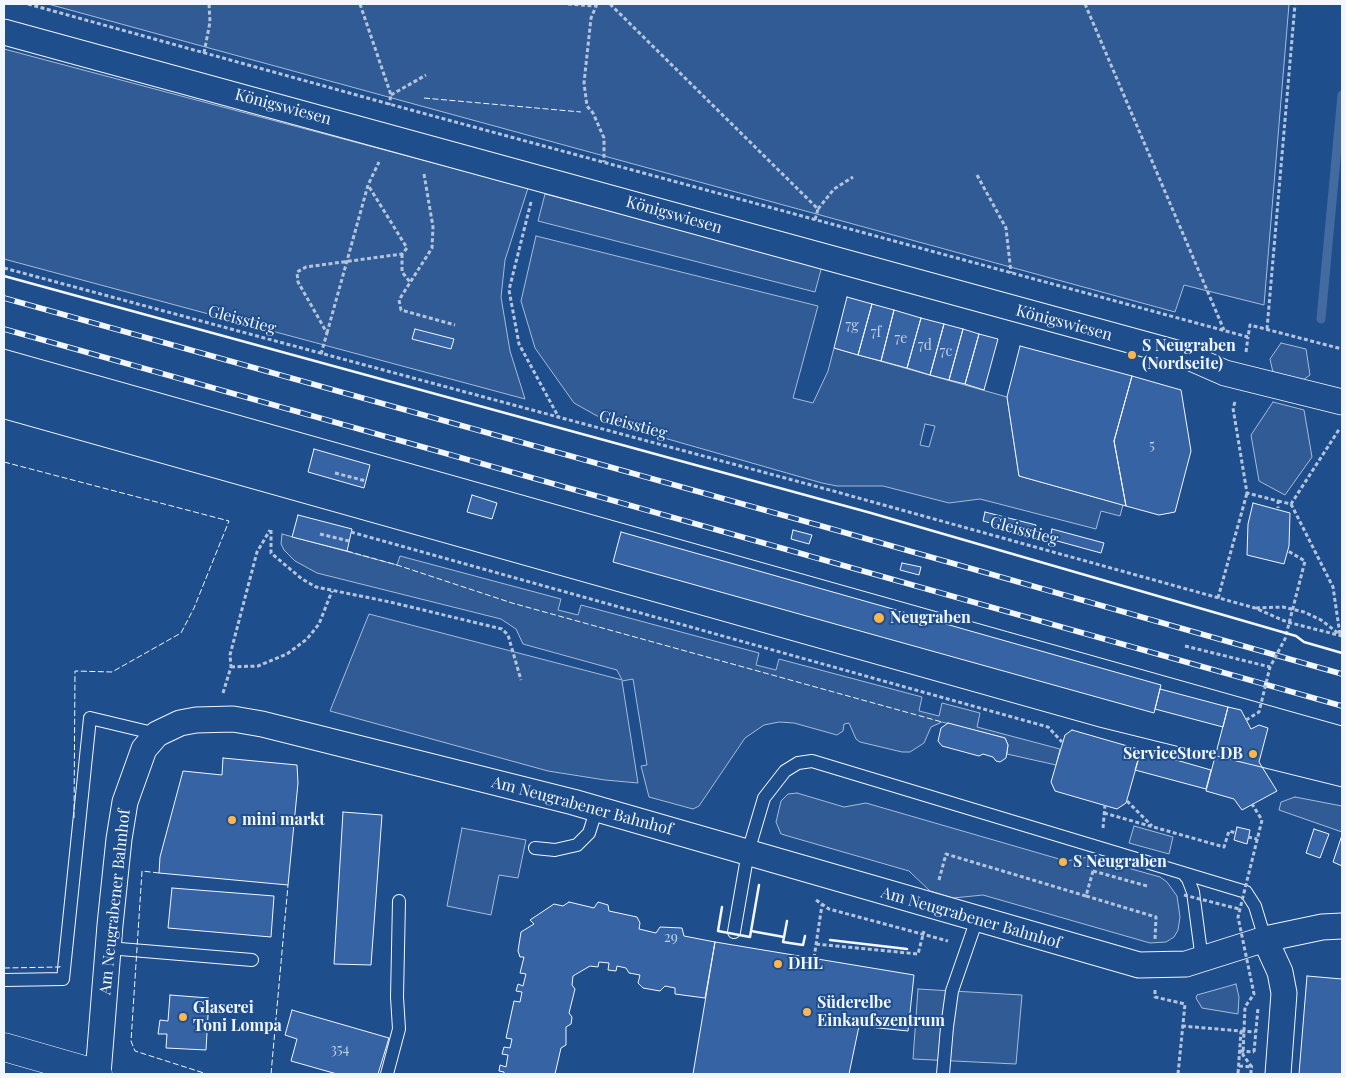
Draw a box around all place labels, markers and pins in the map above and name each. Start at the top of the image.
place label: S Neugraben (Nordseite) [1142,336,1236,374]
marker: S Neugraben (Nordseite) [1126,349,1138,361]
place label: Neugraben [890,608,971,628]
marker: Neugraben [872,611,886,625]
place label: ServiceStore DB [1123,744,1243,764]
marker: ServiceStore DB [1247,748,1259,760]
place label: mini markt [242,810,325,830]
marker: mini markt [226,814,238,826]
place label: S Neugraben [1073,852,1167,872]
marker: S Neugraben [1057,856,1069,868]
place label: DHL [788,954,823,974]
marker: DHL [772,958,784,970]
place label: Süderelbe Einkaufszentrum [817,993,945,1031]
place label: Glaserei Toni Lompa [193,998,282,1036]
marker: Süderelbe Einkaufszentrum [801,1006,813,1018]
marker: Glaserei Toni Lompa [177,1011,189,1023]

